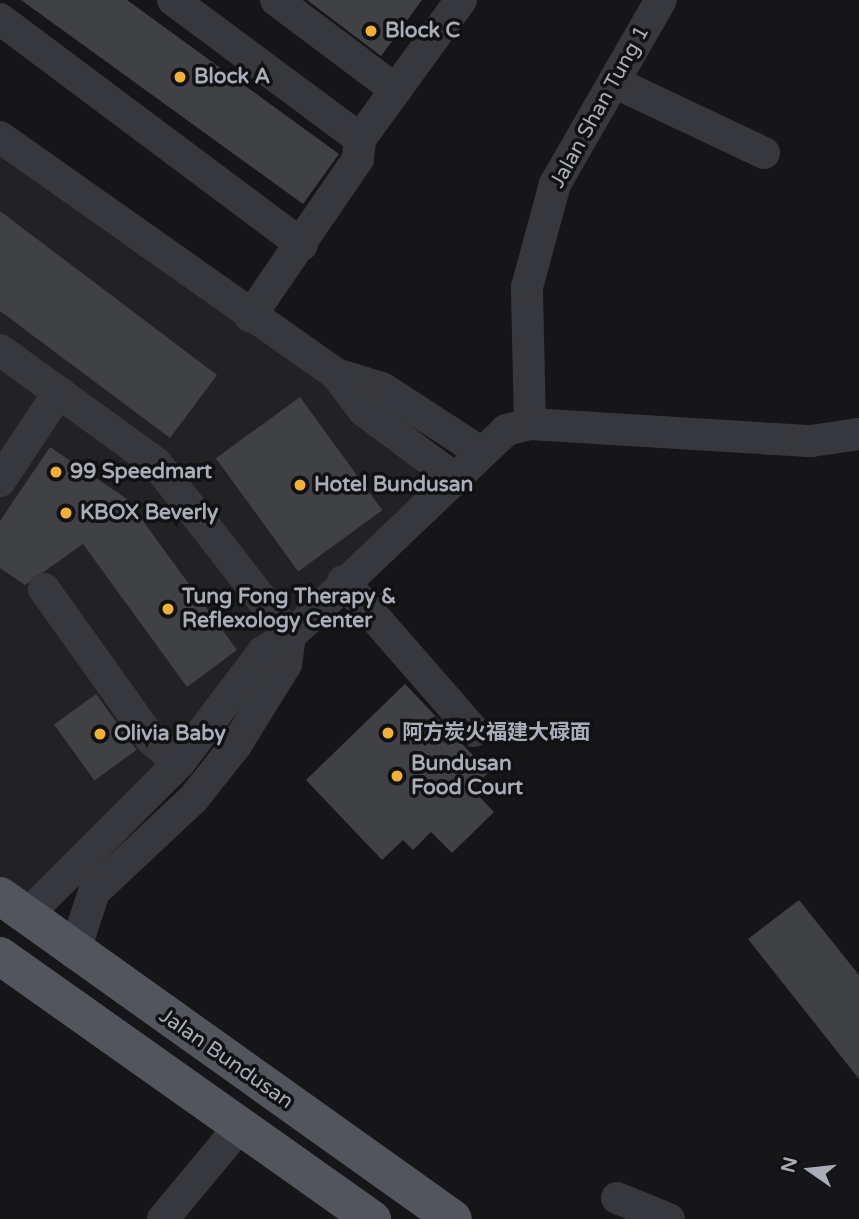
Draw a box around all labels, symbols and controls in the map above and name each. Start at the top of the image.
place label: Block C [385,18,460,44]
street label: Jalan Shan Tung 1 [545,22,655,192]
marker: Block C [363,23,379,39]
place label: Block A [194,64,270,90]
marker: Block A [172,69,188,85]
place label: 99 Speedmart [70,459,212,485]
marker: 99 Speedmart [48,464,64,480]
place label: Hotel Bundusan [314,472,473,498]
marker: Hotel Bundusan [292,477,308,493]
place label: KBOX Beverly [80,500,218,526]
marker: KBOX Beverly [58,505,74,521]
place label: Tung Fong Therapy & Reflexology Center [182,584,396,634]
marker: Tung Fong Therapy & Reflexology Center [160,601,176,617]
place label: 阿方炭火福建大碌面 [402,720,591,746]
place label: Olivia Baby [114,721,226,747]
marker: 阿方炭火福建大碌面 [380,725,396,741]
marker: Olivia Baby [92,726,108,742]
place label: Bundusan Food Court [411,751,523,801]
marker: Bundusan Food Court [389,768,405,784]
street label: Jalan Bundusan [154,1003,298,1115]
north arrow [775,1135,845,1205]
text: N [777,1155,802,1175]

